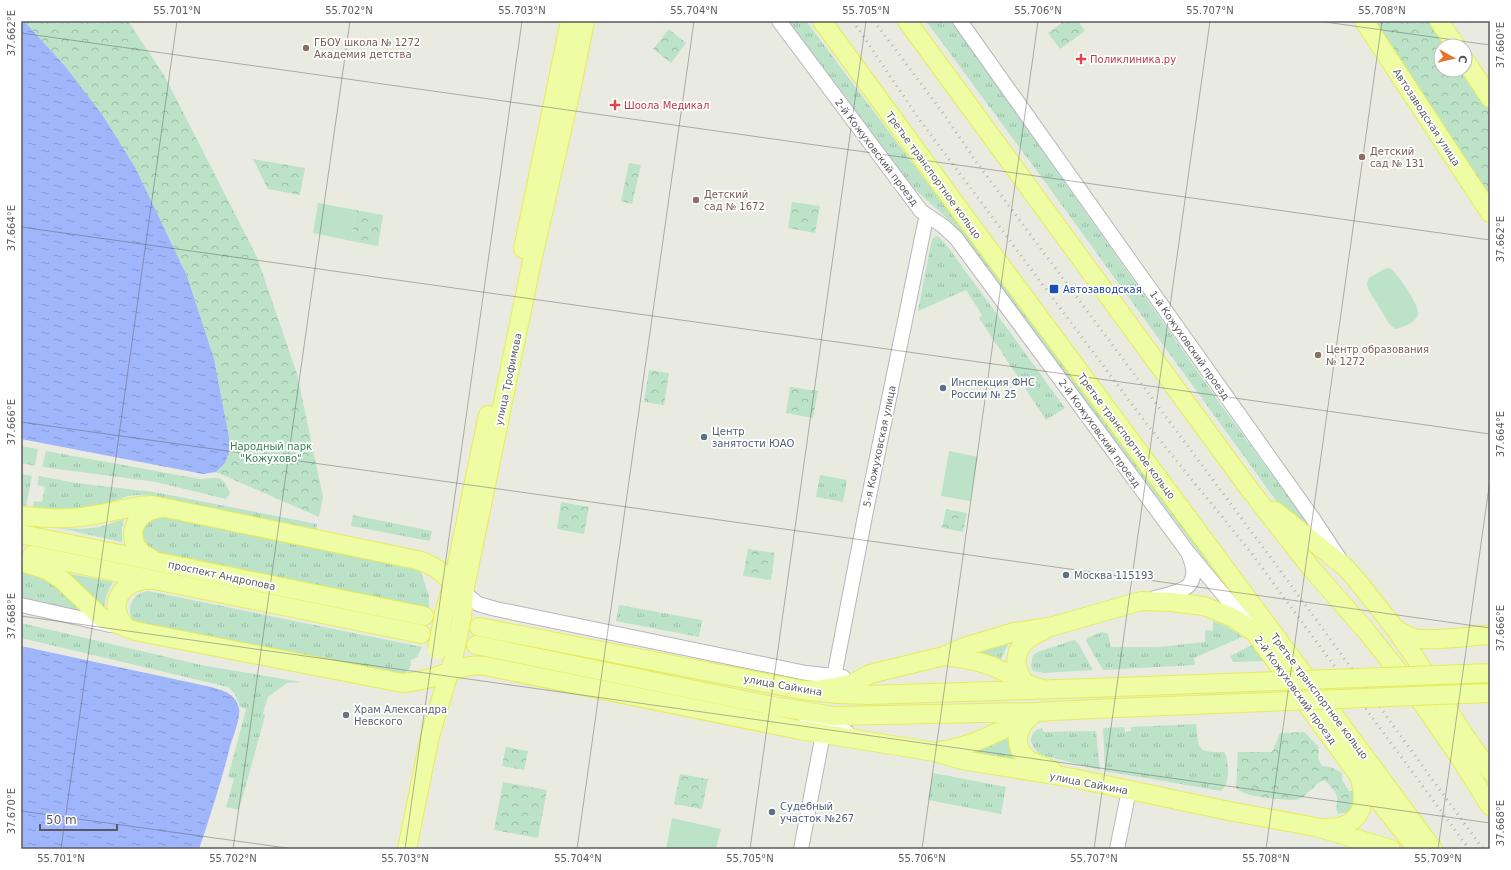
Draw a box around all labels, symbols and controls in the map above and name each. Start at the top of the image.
text: 55.701°N [153,5,201,16]
text: 55.702°N [325,5,373,16]
text: 55.703°N [498,5,546,16]
text: 55.704°N [670,5,718,16]
text: 55.705°N [842,5,890,16]
text: 55.706°N [1014,5,1062,16]
text: 55.707°N [1186,5,1234,16]
text: 55.708°N [1358,5,1406,16]
text: 37.662°E [6,10,17,56]
text: 37.660°E [1495,22,1506,68]
place label: ГБОУ школа № 1272 Академия детства [314,37,420,60]
north arrow [1433,38,1473,78]
marker: ГБОУ школа № 1272 Академия детства [301,43,311,53]
marker: Поликлиника.ру [1075,53,1087,65]
place label: Поликлиника.ру [1090,54,1176,65]
text: С [1455,54,1469,64]
street label: Автозаводская улица [1391,67,1462,168]
street label: 2-й Кожуховский проезд [833,97,920,208]
marker: Шоола Медикал [609,99,621,111]
place label: Шоола Медикал [624,100,709,111]
street label: Третье транспортное кольцо [883,109,983,241]
place label: Детский сад № 131 [1370,146,1424,169]
marker: Детский сад № 131 [1357,152,1367,162]
place label: Детский сад № 1672 [704,189,765,212]
marker: Детский сад № 1672 [691,195,701,205]
text: 37.664°E [6,205,17,251]
text: 37.662°E [1495,216,1506,262]
marker: Автозаводская [1048,283,1060,295]
place label: Автозаводская [1063,284,1142,295]
street label: 1-й Кожуховский проезд [1148,289,1232,402]
street label: улица Трофимова [493,332,524,426]
place label: Центр образования № 1272 [1326,344,1429,367]
marker: Центр образования № 1272 [1313,350,1323,360]
street label: Третье транспортное кольцо [1075,371,1177,501]
place label: Инспекция ФНС России № 25 [951,377,1035,400]
street label: 2-й Кожуховский проезд [1057,377,1143,490]
marker: Инспекция ФНС России № 25 [938,383,948,393]
street label: 5-я Кожуховская улица [861,384,898,508]
text: 37.666°E [6,399,17,445]
text: 37.664°E [1495,411,1506,457]
place label: Центр занятости ЮАО [712,426,795,449]
marker: Центр занятости ЮАО [699,432,709,442]
park label: Народный парк "Кожухово" [230,441,312,464]
street label: проспект Андропова [167,559,277,592]
marker: Москва 115193 [1061,570,1071,580]
place label: Москва 115193 [1074,570,1154,581]
text: 37.668°E [6,593,17,639]
text: 37.666°E [1495,605,1506,651]
street label: Третье транспортное кольцо [1268,631,1370,761]
street label: 2-й Кожуховский проезд [1253,634,1339,747]
street label: улица Сайкина [743,673,823,698]
place label: Храм Александра Невского [354,704,447,727]
marker: Храм Александра Невского [341,710,351,720]
street label: улица Сайкина [1049,770,1129,796]
text: 37.670°E [6,788,17,834]
text: 37.668°E [1495,800,1506,846]
place label: Судебный участок №267 [780,801,854,824]
scale bar [40,806,117,832]
marker: Судебный участок №267 [767,807,777,817]
text: 50 m [46,813,77,827]
text: 55.701°N [37,853,85,864]
text: 55.702°N [209,853,257,864]
text: 55.703°N [381,853,429,864]
text: 55.704°N [554,853,602,864]
text: 55.705°N [726,853,774,864]
text: 55.706°N [898,853,946,864]
text: 55.707°N [1070,853,1118,864]
text: 55.708°N [1242,853,1290,864]
text: 55.709°N [1414,853,1462,864]

